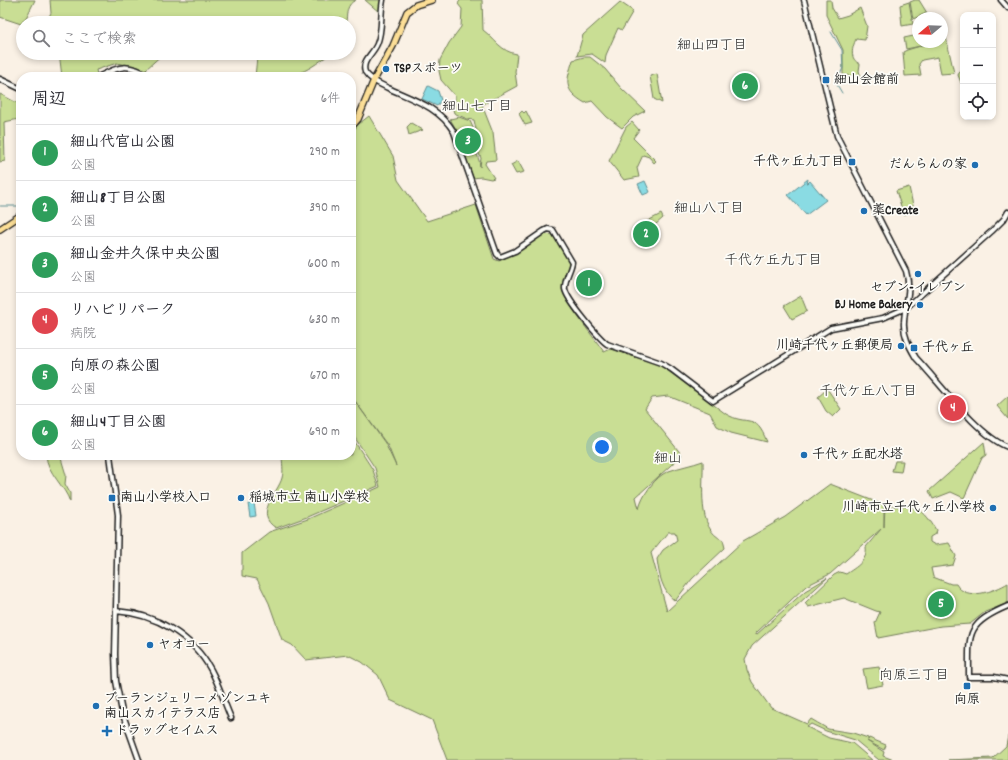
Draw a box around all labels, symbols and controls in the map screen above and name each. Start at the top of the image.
north arrow [912,12,948,48]
map controls [960,12,996,120]
button: + [960,12,996,48]
search box [16,16,356,60]
icon: search [30,27,52,49]
text: ここで検索 [62,29,137,51]
district label: 細山四丁目 [677,36,747,56]
button: − [960,48,996,84]
place label: TSPスポーツ [394,60,463,79]
marker: TSPスポーツ [381,64,391,74]
pin: 6 [732,71,758,101]
place label: 細山会館前 [834,71,899,90]
marker: 細山会館前 [821,75,831,85]
button: locate [960,84,996,120]
text: 周辺 [32,89,66,113]
text: 6件 [321,90,340,109]
district label: 細山七丁目 [442,97,512,117]
pin: 3 [455,126,481,156]
text: 細山代官山公園 [70,132,175,154]
text: 1 [44,143,46,162]
text: 290 m [309,143,340,162]
place label: 千代ヶ丘九丁目 [753,153,844,172]
place label: だんらんの家 [889,156,967,175]
text: 公園 [70,157,96,176]
marker: 千代ヶ丘九丁目 [847,157,857,167]
marker: だんらんの家 [970,160,980,170]
text: 細山8丁目公園 [70,188,166,210]
text: 2 [42,199,48,218]
text: 390 m [309,199,340,218]
district label: 細山八丁目 [674,199,744,219]
place label: 薬Create [872,202,919,221]
marker: 薬Create [859,206,869,216]
text: 公園 [70,213,96,232]
pin: 2 [633,219,659,249]
text: 細山金井久保中央公園 [70,244,220,266]
district label: 千代ケ丘九丁目 [724,251,822,271]
text: 3 [42,255,48,274]
text: 600 m [308,255,340,274]
pin: 1 [576,268,602,298]
text: 公園 [70,269,96,288]
marker: セブン-イレブン [913,269,923,279]
place label: セブン-イレブン [870,279,966,298]
place label: BJ Home Bakery [835,296,913,315]
text: リハビリパーク [70,300,175,322]
marker: BJ Home Bakery [915,300,925,310]
text: 4 [42,311,48,330]
text: 630 m [309,311,340,330]
text: 病院 [70,325,96,344]
place label: 川崎千代ヶ丘郵便局 [776,337,893,356]
place label: 千代ヶ丘 [922,339,974,358]
marker: 川崎千代ヶ丘郵便局 [896,341,906,351]
marker: 千代ヶ丘 [909,343,919,353]
text: 向原の森公園 [70,356,160,378]
text: 5 [42,367,48,386]
text: 670 m [310,367,340,386]
text: 公園 [70,381,96,400]
district label: 千代ケ丘八丁目 [819,382,917,402]
pin: 4 [940,393,966,423]
text: 細山4丁目公園 [70,412,166,434]
text: 6 [42,423,48,442]
text: 690 m [309,423,340,442]
text: 公園 [70,437,96,456]
your location [592,437,612,457]
place label: 千代ヶ丘配水塔 [812,446,903,465]
district label: 細山 [654,449,682,469]
marker: 千代ヶ丘配水塔 [799,450,809,460]
place label: 南山小学校入口 [120,489,211,508]
place label: 稲城市立 南山小学校 [249,489,369,508]
marker: 南山小学校入口 [107,493,117,503]
marker: 稲城市立 南山小学校 [236,493,246,503]
place label: 川崎市立千代ヶ丘小学校 [842,499,985,518]
marker: 川崎市立千代ヶ丘小学校 [988,503,998,513]
pin: 5 [928,589,954,619]
place label: ヤオコー [158,636,210,655]
marker: ヤオコー [145,640,155,650]
district label: 向原三丁目 [879,666,949,686]
marker: 向原 [962,681,972,691]
place label: ブーランジェリーメゾンユキ 南山スカイテラス店 [104,690,271,724]
place label: 向原 [954,691,980,710]
marker: ブーランジェリーメゾンユキ 南山スカイテラス店 [91,701,101,711]
place label: ドラッグセイムス [115,722,218,741]
marker: ドラッグセイムス [102,726,112,736]

